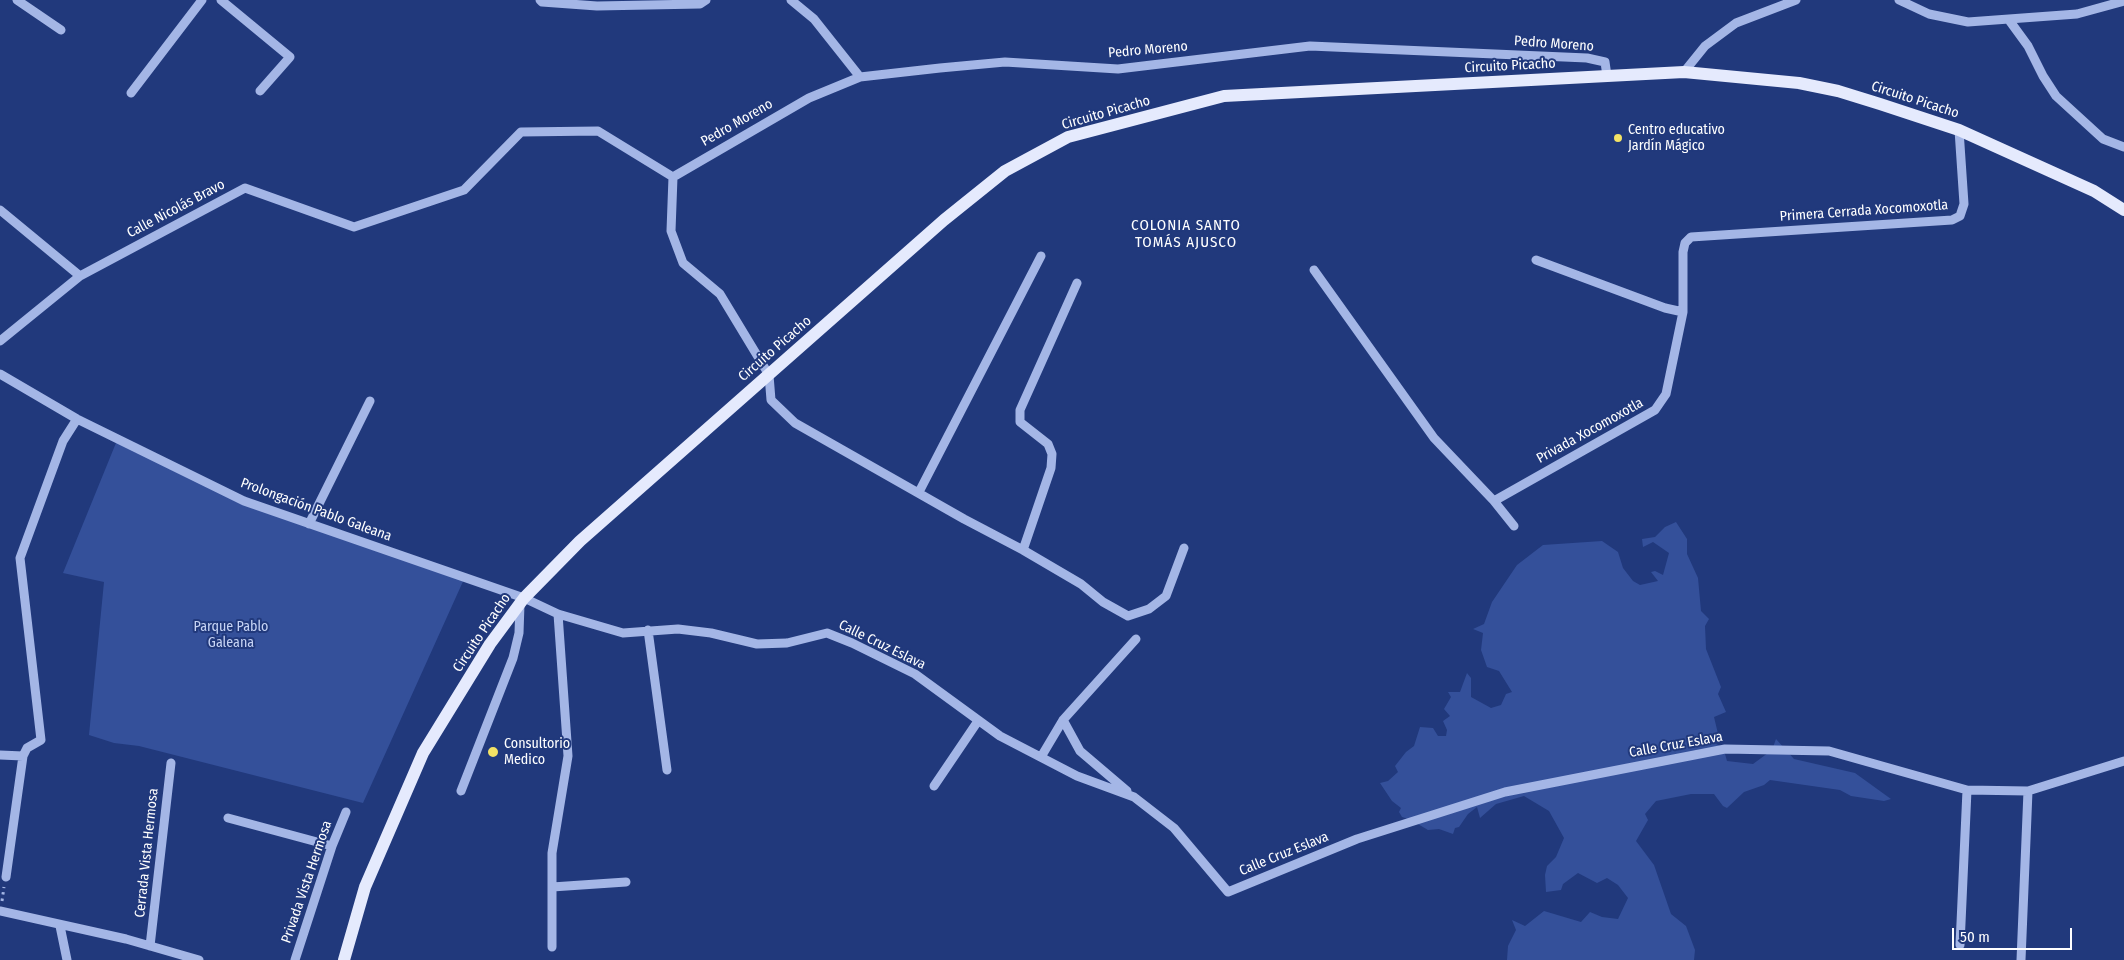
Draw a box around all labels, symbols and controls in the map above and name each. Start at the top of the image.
street label: Pedro Moreno [1514,33,1594,55]
street label: Pedro Moreno [1107,38,1189,62]
street label: Circuito Picacho [1464,55,1556,77]
street label: Circuito Picacho [1869,78,1961,122]
street label: Circuito Picacho [1060,92,1152,134]
street label: Pedro Moreno [698,96,776,150]
place label: Centro educativo Jardín Mágico [1628,122,1725,154]
marker: Centro educativo Jardín Mágico [1612,132,1624,144]
street label: Calle Nicolás Bravo [124,176,228,242]
street label: Primera Cerrada Xocomoxotla [1779,197,1949,225]
district label: COLONIA SANTO TOMÁS AJUSCO [1129,217,1243,252]
street label: Circuito Picacho [735,313,815,385]
street label: Privada Xocomoxotla [1534,395,1646,467]
street label: Prolongación Pablo Galeana [238,475,394,545]
street label: Circuito Picacho [450,591,514,675]
street label: Calle Cruz Eslava [836,617,928,673]
park label: Parque Pablo Galeana [194,619,268,652]
street label: Calle Cruz Eslava [1628,728,1724,762]
place label: Consultorio Medico [504,736,570,769]
marker: Consultorio Medico [486,745,500,759]
street label: Cerrada Vista Hermosa [132,787,162,919]
street label: Privada Vista Hermosa [278,819,336,945]
street label: Calle Cruz Eslava [1237,828,1331,880]
scale bar [1954,918,2074,950]
text: 50 m [1960,928,1990,946]

